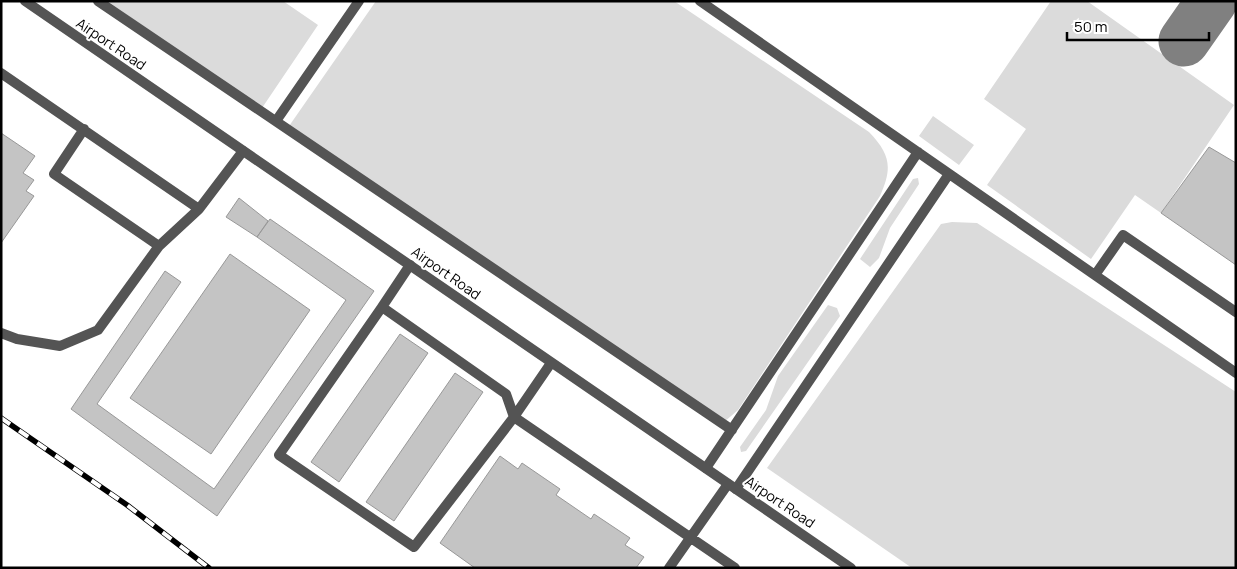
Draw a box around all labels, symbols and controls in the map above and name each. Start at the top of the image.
scale bar [1067,10,1210,42]
street label: Airport Road [73,13,150,74]
text: 50 m [1074,16,1108,37]
street label: Airport Road [408,242,485,303]
street label: Airport Road [742,471,819,532]

